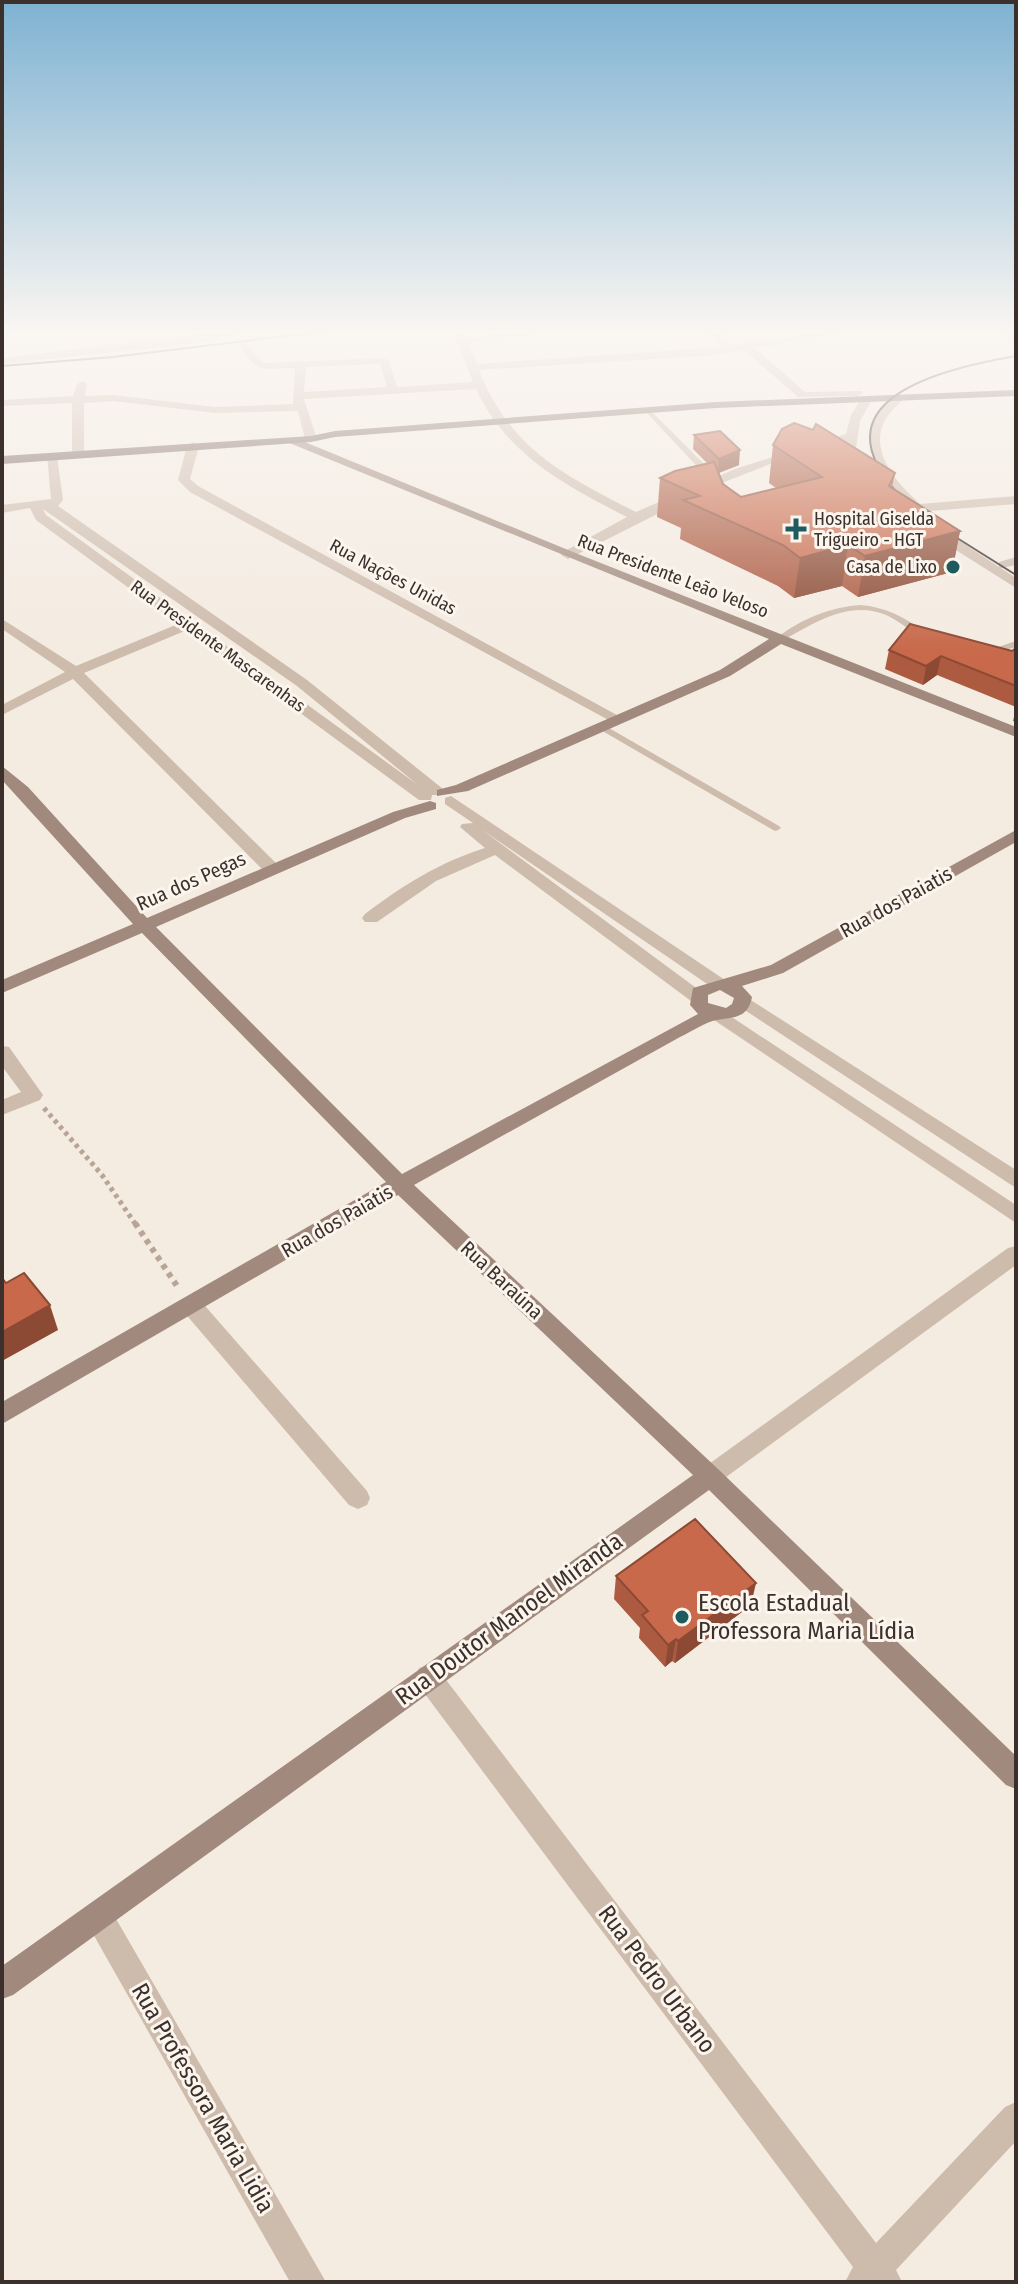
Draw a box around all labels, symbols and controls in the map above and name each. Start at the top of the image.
place label: Hospital Giselda Trigueiro - HGT [814,508,934,551]
marker: Hospital Giselda Trigueiro - HGT [785,518,807,540]
street label: Rua Presidente Leão Veloso [574,529,772,623]
street label: Rua Nações Unidas [326,534,460,620]
place label: Casa de Lixo [846,556,937,578]
marker: Casa de Lixo [944,558,962,576]
street label: Rua Presidente Mascarenhas [126,575,310,717]
street label: Rua dos Pegas [133,846,249,916]
street label: Rua dos Paiatis [836,861,956,943]
street label: Rua dos Paiatis [277,1179,397,1263]
street label: Rua Baraúna [456,1236,548,1324]
street label: Rua Doutor Manoel Miranda [390,1527,628,1711]
place label: Escola Estadual Professora Maria Lídia [698,1589,915,1645]
marker: Escola Estadual Professora Maria Lídia [673,1608,691,1626]
street label: Rua Pedro Urbano [592,1900,722,2058]
street label: Rua Professora Maria Lidia [126,1978,280,2218]

